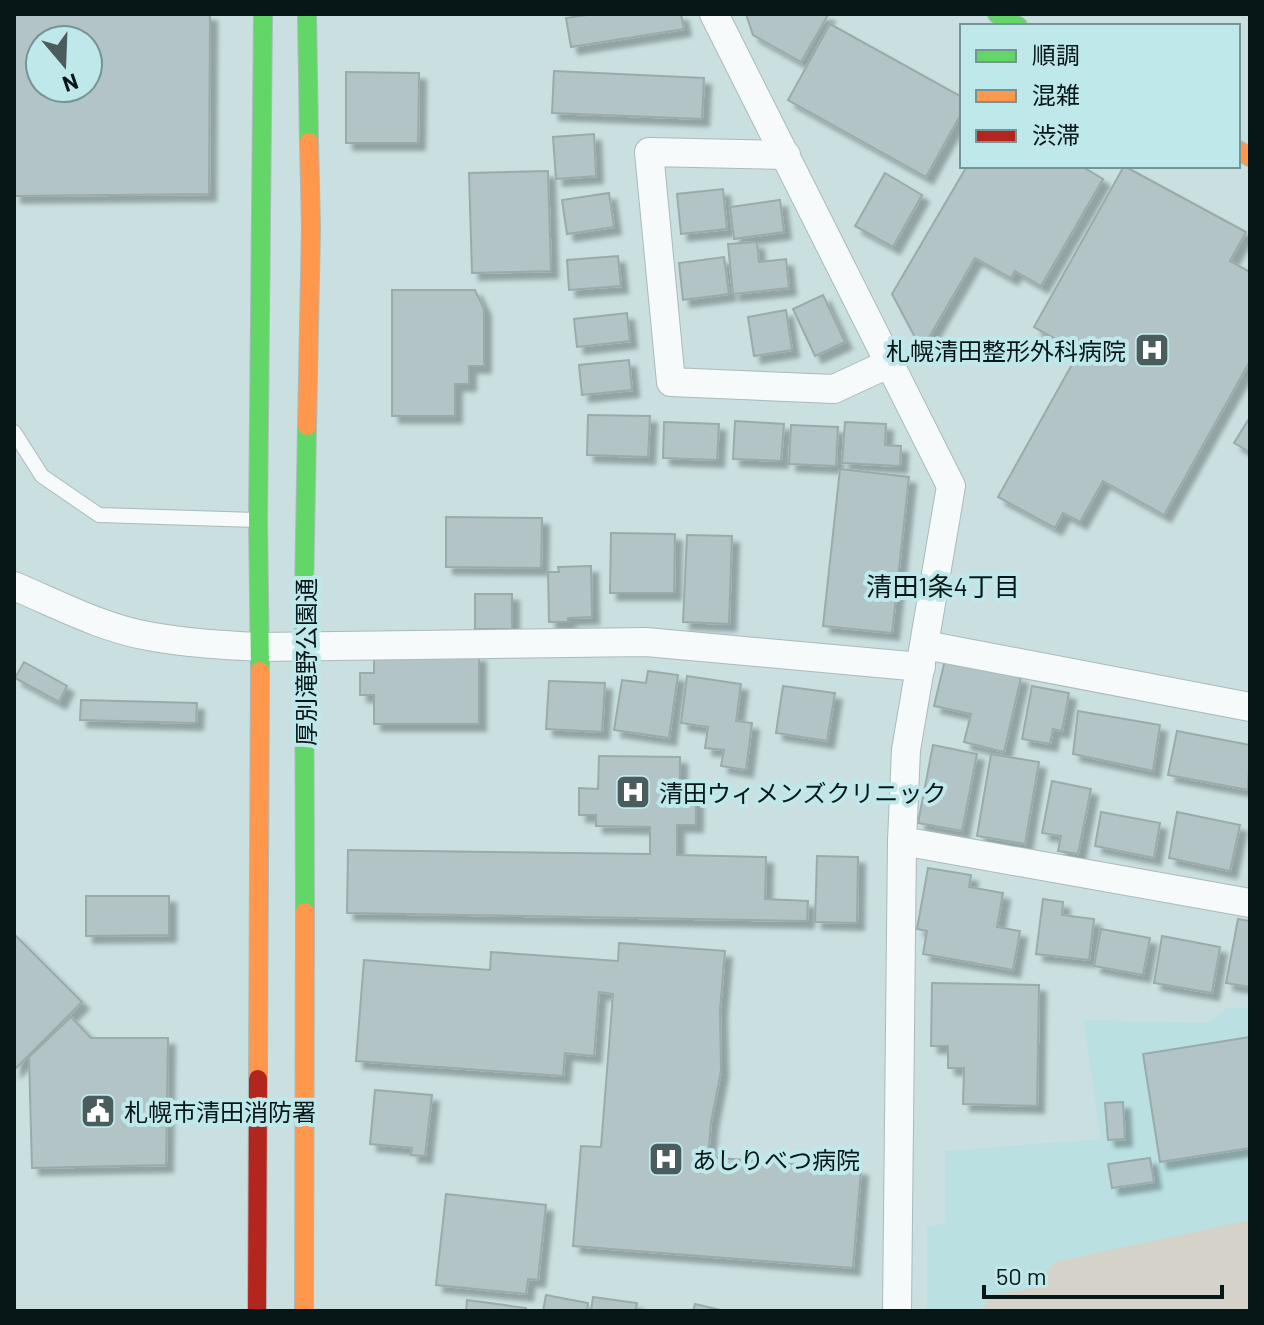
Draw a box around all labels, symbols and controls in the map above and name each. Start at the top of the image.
north arrow [24,24,104,104]
legend [960,24,1240,168]
text: 順調 [1032,40,1080,69]
text: N [60,69,82,99]
text: 混雑 [1032,80,1080,109]
text: 渋滞 [1032,120,1080,149]
hospital icon: 札幌清田整形外科病院 [1133,331,1171,369]
place label: 札幌清田整形外科病院 [886,336,1126,365]
district label: 清田1条4丁目 [866,570,1020,601]
street label: 厚別滝野公園通 [291,578,320,746]
hospital icon: 清田ウィメンズクリニック [614,773,652,811]
place label: 清田ウィメンズクリニック [659,778,947,807]
public building icon: 札幌市清田消防署 [79,1092,117,1130]
place label: 札幌市清田消防署 [124,1097,316,1126]
hospital icon: あしりべつ病院 [647,1140,685,1178]
place label: あしりべつ病院 [692,1145,860,1174]
scale bar [984,1249,1222,1299]
text: 50 m [996,1261,1047,1290]

